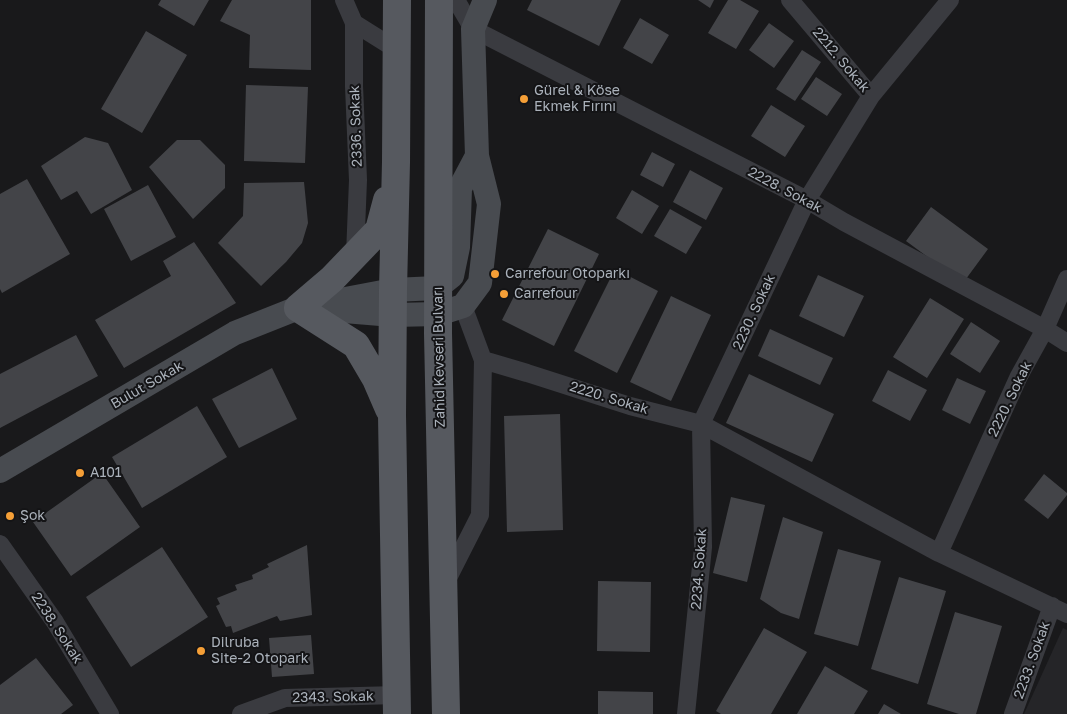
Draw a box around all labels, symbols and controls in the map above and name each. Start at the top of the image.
street label: 2212. Sokak [809,24,873,96]
place label: Gürel & Köse Ekmek Fırını [534,83,620,115]
street label: 2336. Sokak [346,85,366,167]
marker: Gürel & Köse Ekmek Fırını [518,93,530,105]
street label: 2228. Sokak [745,163,825,217]
place label: Carrefour Otoparkı [505,266,630,282]
marker: Carrefour Otoparkı [489,268,501,280]
street label: 2230. Sokak [729,271,779,353]
place label: Carrefour [514,286,577,302]
street label: Zahid Kevseri Bulvarı [429,287,449,427]
marker: Carrefour [498,288,510,300]
street label: Bulut Sokak [108,358,186,412]
street label: 2220. Sokak [985,359,1035,439]
street label: 2220. Sokak [567,378,651,418]
place label: A101 [90,465,122,481]
marker: A101 [74,467,86,479]
place label: Şok [20,508,45,524]
marker: Şok [4,510,16,522]
street label: 2234. Sokak [688,528,710,610]
street label: 2238. Sokak [28,589,86,667]
street label: 2233. Sokak [1010,619,1054,701]
place label: Dilruba Site-2 Otopark [211,635,309,668]
marker: Dilruba Site-2 Otopark [195,645,207,657]
street label: 2343. Sokak [292,688,374,706]

